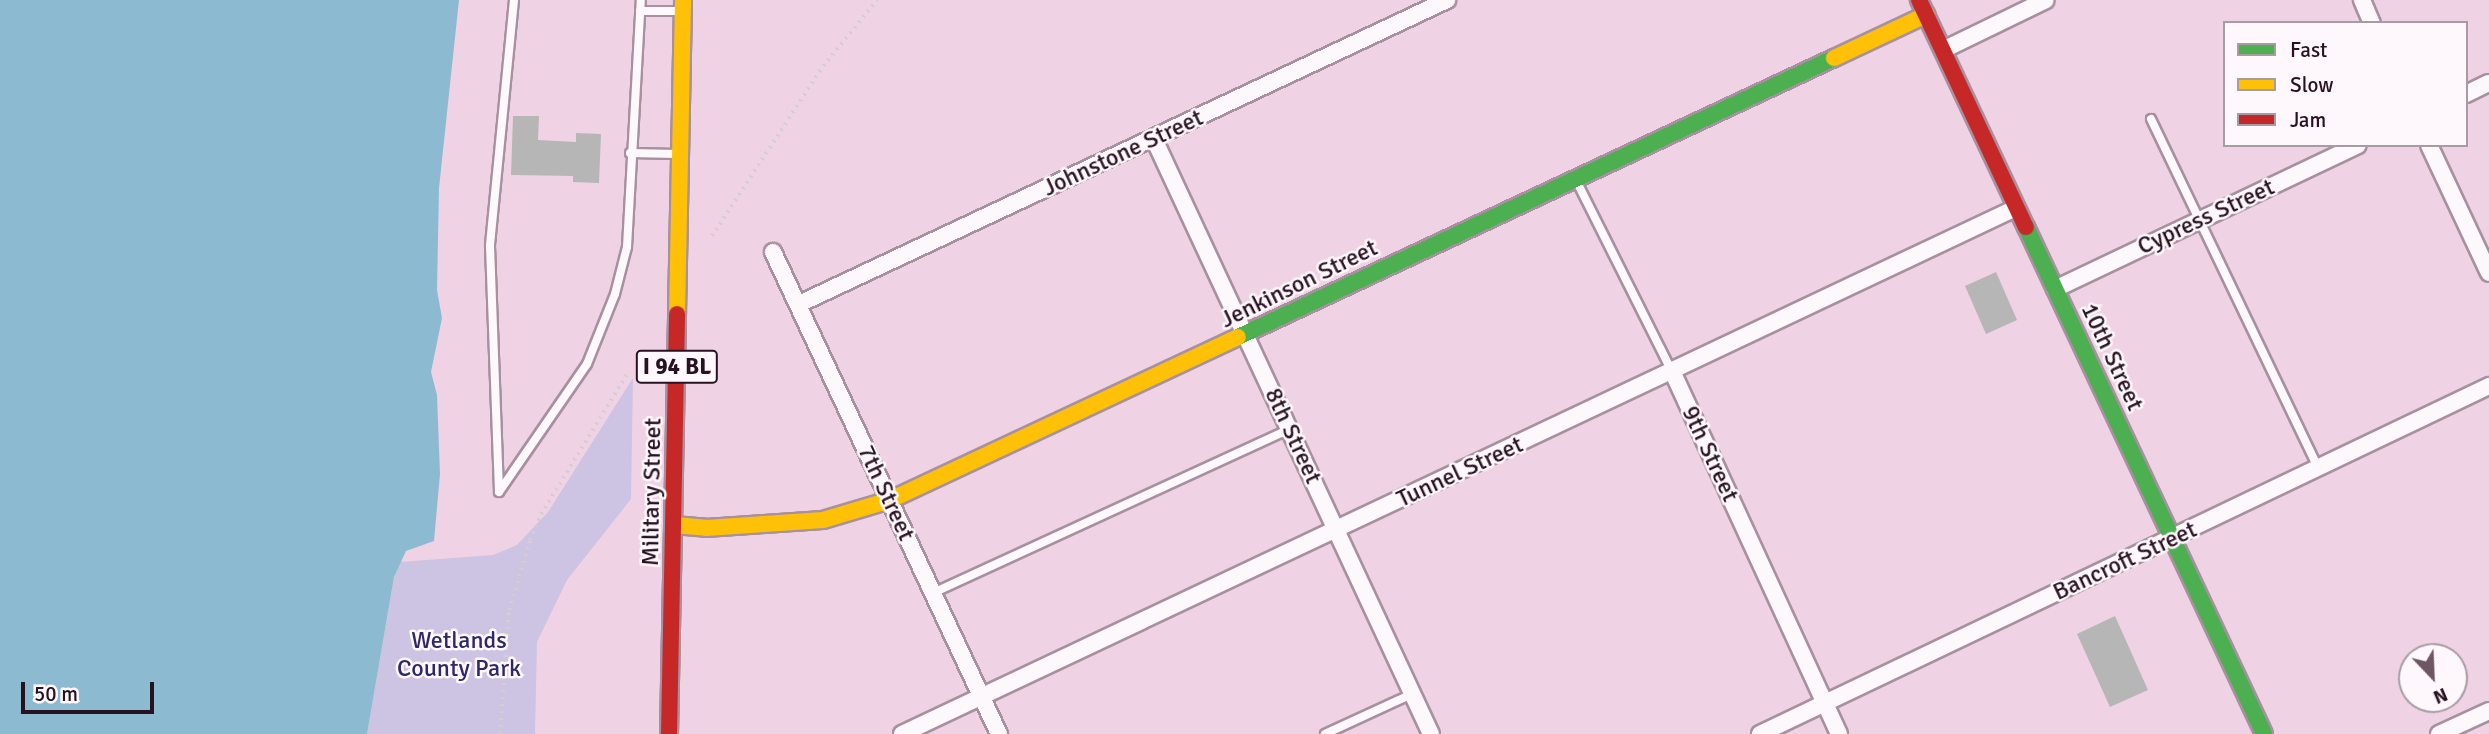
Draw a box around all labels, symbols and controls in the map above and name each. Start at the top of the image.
legend [2223,21,2468,147]
text: Fast [2290,37,2327,63]
text: Slow [2290,72,2334,98]
street label: Johnstone Street [1038,103,1208,203]
text: Jam [2290,107,2326,133]
street label: Cypress Street [2133,173,2279,261]
street label: Jenkinson Street [1216,234,1382,334]
street label: 10th Street [2075,299,2149,415]
road number: I 94 BL [635,348,719,386]
street label: 8th Street [1258,384,1328,488]
street label: 9th Street [1675,402,1745,506]
street label: Military Street [636,418,668,566]
street label: Tunnel Street [1392,430,1528,514]
street label: 7th Street [851,441,921,545]
street label: Bancroft Street [2049,515,2201,607]
park label: Wetlands County Park [397,627,521,683]
north arrow [2398,643,2468,713]
scale bar [24,668,158,712]
text: 50 m [34,681,78,707]
text: N [2430,682,2451,709]

